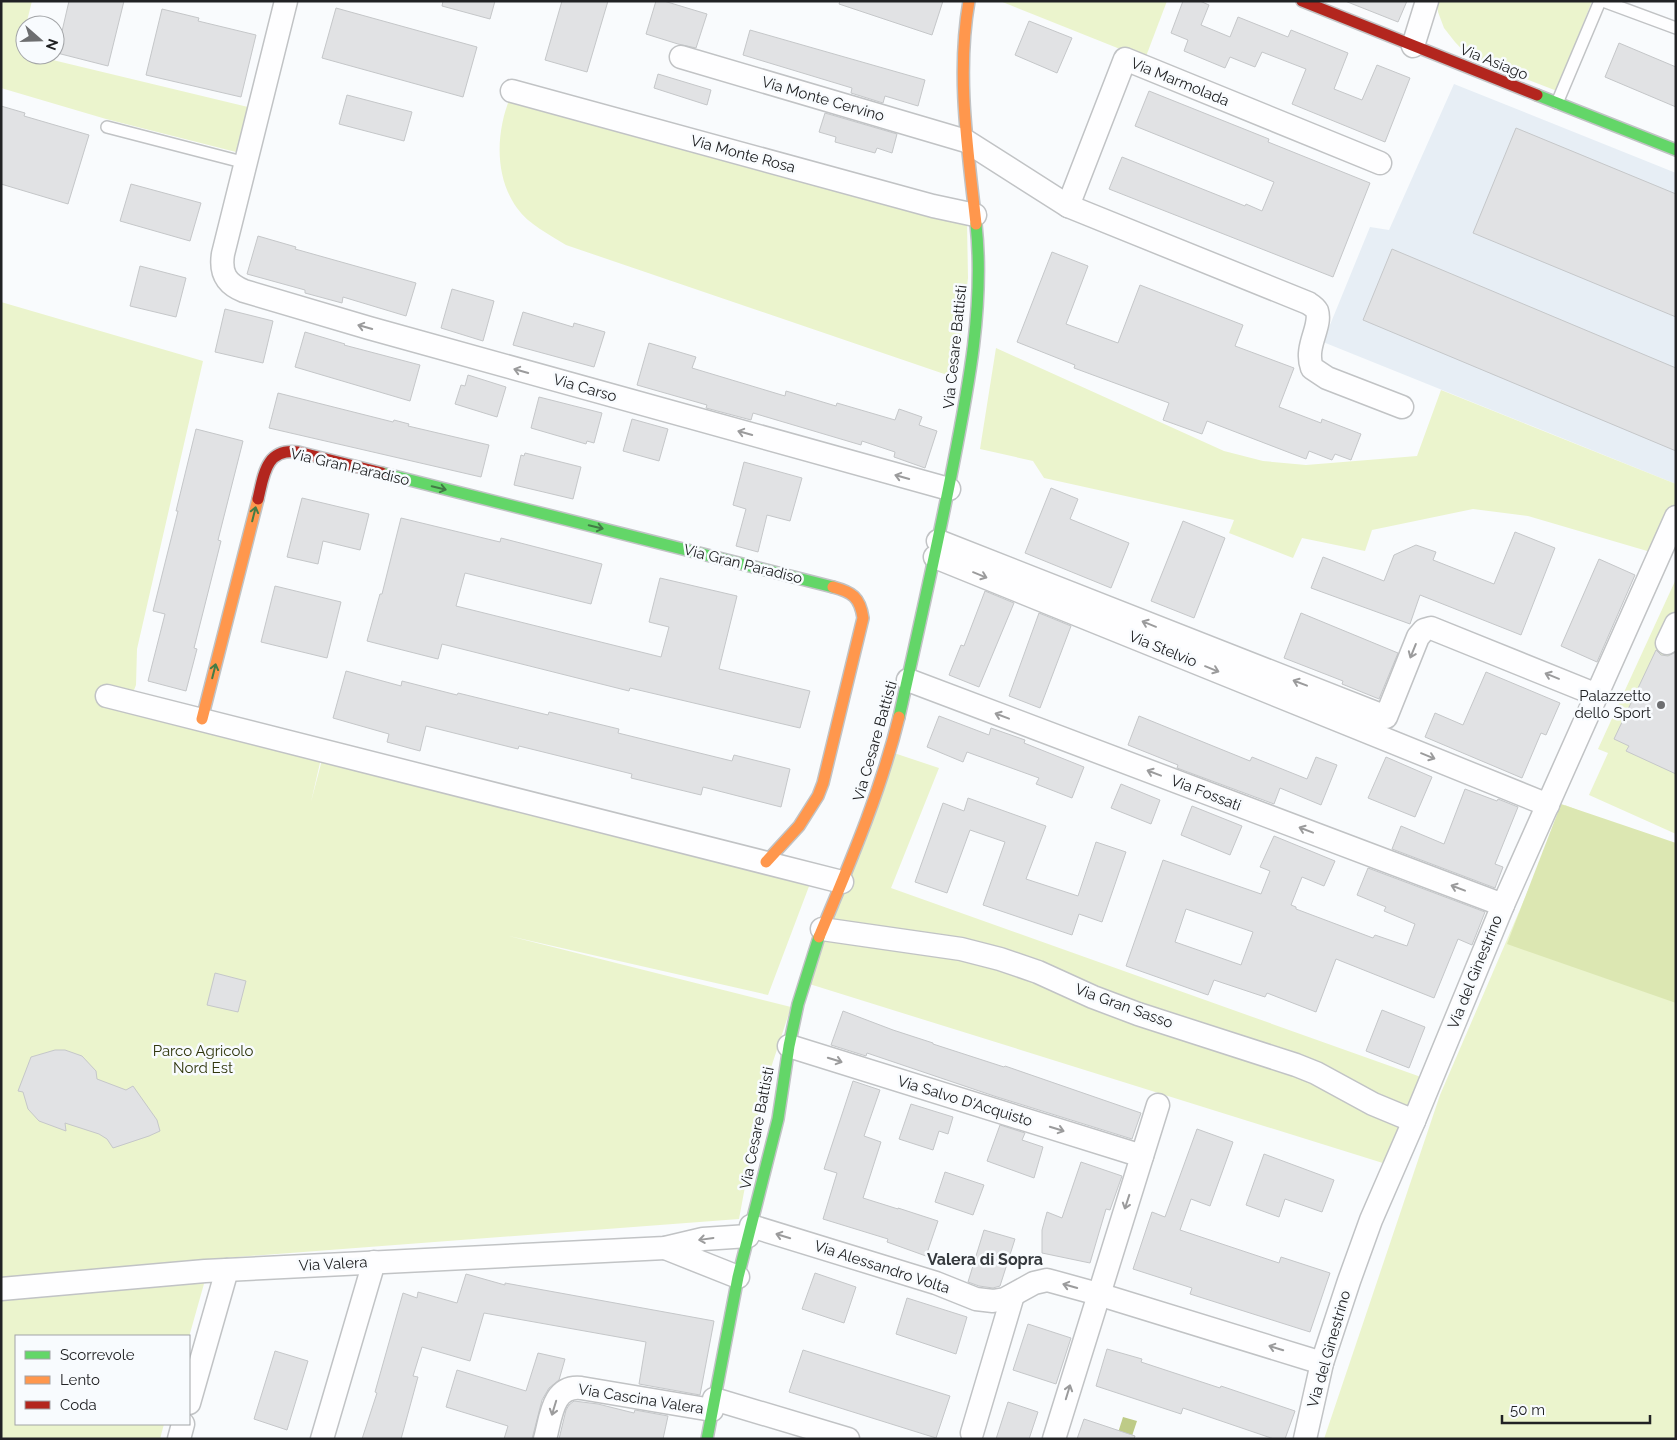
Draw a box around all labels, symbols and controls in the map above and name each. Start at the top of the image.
north arrow [15,15,65,65]
text: N [43,37,62,52]
street label: Via Asiago [1457,40,1531,84]
street label: Via Marmolada [1128,54,1232,110]
street label: Via Monte Cervino [760,73,887,125]
street label: Via Monte Rosa [689,131,797,177]
street label: Via Cesare Battisti [940,284,970,410]
one-way arrow [357,322,373,331]
one-way arrow [514,365,530,375]
street label: Via Carso [551,370,619,406]
one-way arrow [738,428,754,438]
street label: Via Gran Paradiso [289,445,411,489]
one-way arrow [894,472,910,481]
one-way arrow [430,484,446,493]
one-way arrow [250,506,259,522]
one-way arrow [588,523,604,533]
street label: Via Gran Paradiso [682,541,804,587]
one-way arrow [972,571,987,581]
one-way arrow [1142,619,1157,628]
street label: Via Stelvio [1126,627,1200,671]
one-way arrow [1407,643,1417,658]
one-way arrow [210,664,219,680]
one-way arrow [1204,665,1219,674]
one-way arrow [1545,671,1560,680]
one-way arrow [1293,678,1308,688]
street label: Via Cesare Battisti [849,679,901,803]
place label: Palazzetto dello Sport [1574,687,1651,722]
marker: Palazzetto dello Sport [1655,699,1667,711]
one-way arrow [994,711,1010,720]
one-way arrow [1420,752,1435,761]
one-way arrow [1146,768,1162,777]
street label: Via Fossati [1168,771,1244,815]
one-way arrow [1299,825,1314,834]
one-way arrow [1451,883,1466,892]
street label: Via del Ginestrino [1444,912,1506,1032]
street label: Via Gran Sasso [1073,980,1175,1032]
park label: Parco Agricolo Nord Est [153,1042,253,1077]
one-way arrow [827,1056,843,1066]
street label: Via Cesare Battisti [736,1065,778,1191]
street label: Via Salvo D'Acquisto [895,1072,1035,1130]
one-way arrow [1049,1125,1065,1135]
one-way arrow [1122,1194,1132,1210]
one-way arrow [775,1230,791,1240]
one-way arrow [698,1234,714,1244]
street label: Via Alessandro Volta [812,1237,952,1297]
district label: Valera di Sopra [927,1250,1043,1269]
street label: Via Valera [298,1253,368,1275]
one-way arrow [1062,1281,1078,1291]
street label: Via del Ginestrino [1304,1288,1354,1410]
legend [15,1335,190,1425]
one-way arrow [1268,1343,1284,1353]
text: Scorrevole [60,1346,135,1364]
text: Lento [60,1371,100,1389]
street label: Via Cascina Valera [577,1380,705,1418]
one-way arrow [1064,1385,1073,1401]
scale bar [1502,1392,1650,1424]
text: Coda [60,1396,97,1414]
one-way arrow [549,1400,559,1416]
text: 50 m [1510,1401,1545,1419]

